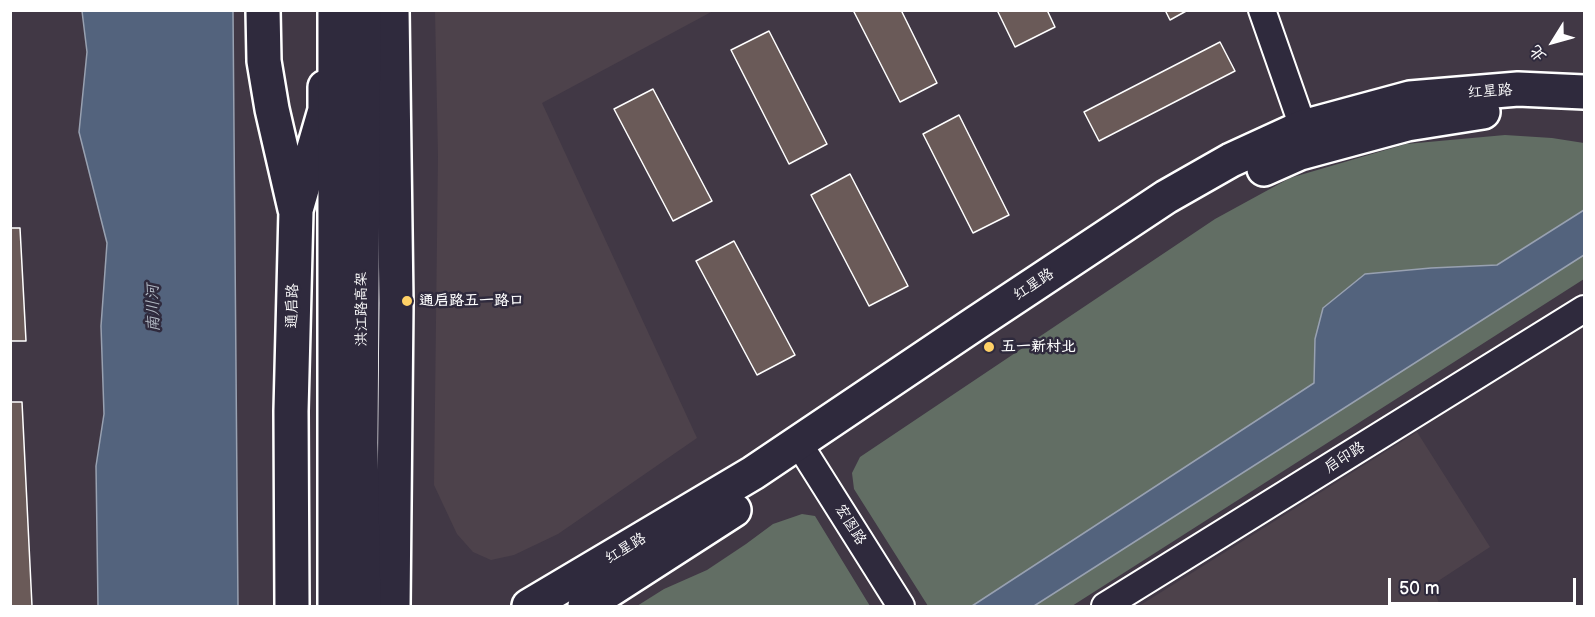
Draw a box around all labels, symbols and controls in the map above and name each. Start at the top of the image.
north arrow [1523,12,1583,72]
text: 北 [1526,41,1551,65]
street label: 红星路 [1467,81,1513,103]
street label: 红星路 [1010,265,1058,305]
street label: 洪江路高架 [353,272,371,346]
street label: 通启路 [284,283,302,329]
water label: 南川河 [144,284,164,332]
place label: 通启路五一路口 [419,292,524,310]
marker: 通启路五一路口 [400,294,414,308]
place label: 五一新村北 [1001,338,1076,356]
marker: 五一新村北 [982,340,996,354]
street label: 启印路 [1321,438,1369,478]
street label: 宏图路 [830,501,870,549]
street label: 红星路 [602,530,650,568]
scale bar [1391,566,1578,604]
text: 50 m [1399,578,1440,599]

